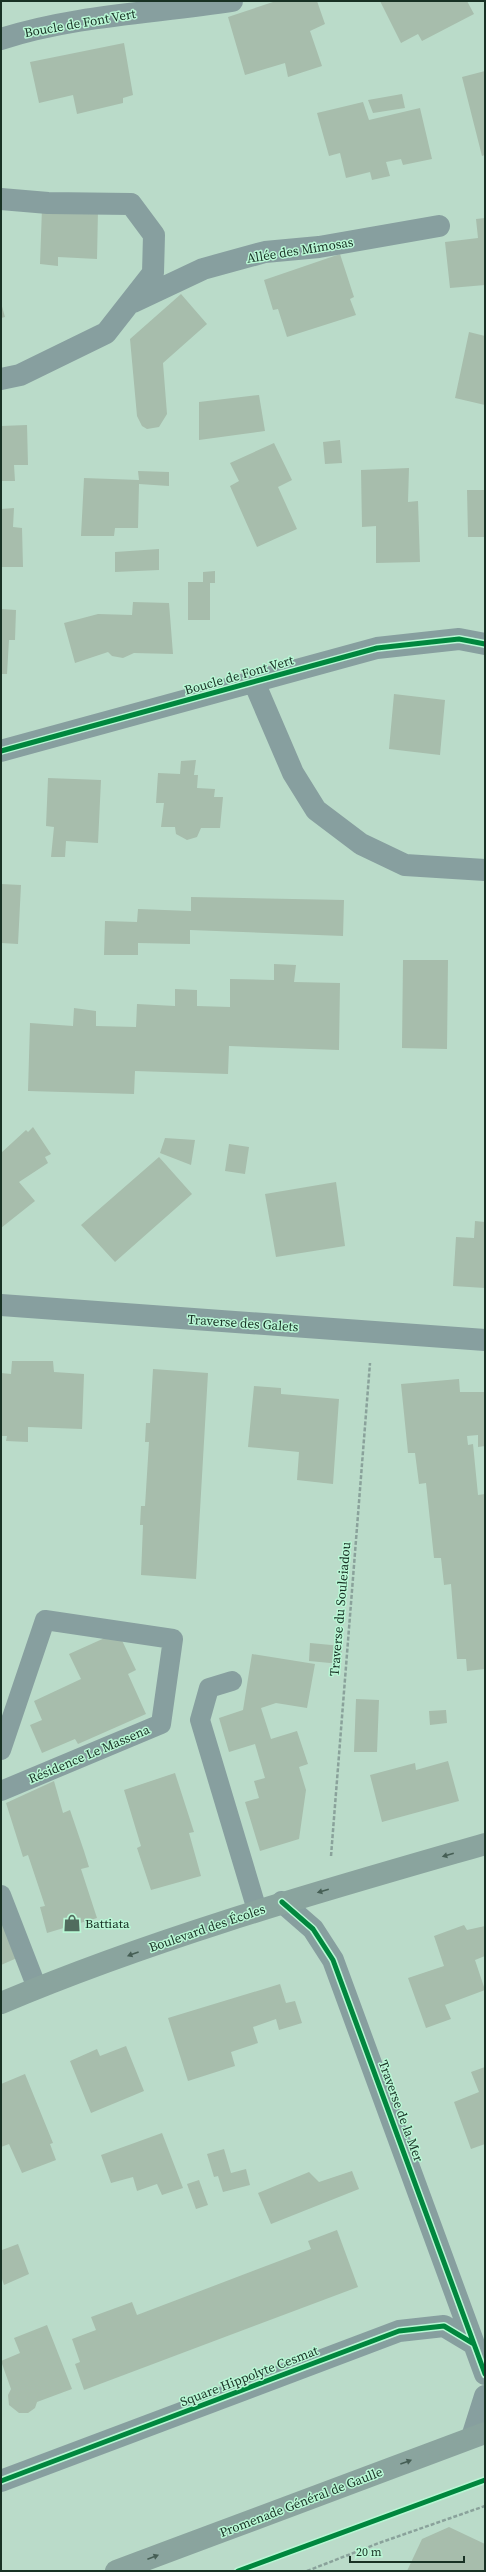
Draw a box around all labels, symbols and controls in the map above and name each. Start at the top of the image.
street label: Boucle de Font Vert [23,5,138,41]
street label: Allée des Mimosas [245,233,355,267]
street label: Boucle de Font Vert [183,651,296,699]
street label: Traverse des Galets [187,1311,299,1335]
street label: Traverse du Souleiadou [326,1541,354,1677]
street label: Résidence Le Massena [26,1721,153,1787]
one-way arrow [441,1852,453,1858]
one-way arrow [316,1888,328,1894]
street label: Boulevard des Écoles [147,1900,268,1956]
shop icon: Battiata [62,1913,82,1933]
place label: Battiata [85,1915,130,1932]
one-way arrow [126,1951,138,1957]
street label: Traverse de la Mer [375,2058,427,2165]
street label: Square Hippolyte Cesmat [178,2342,321,2410]
one-way arrow [400,2459,412,2465]
street label: Promenade Général de Gaulle [217,2463,385,2541]
scale bar [350,2538,464,2564]
text: 20 m [356,2544,382,2560]
one-way arrow [147,2554,159,2560]

